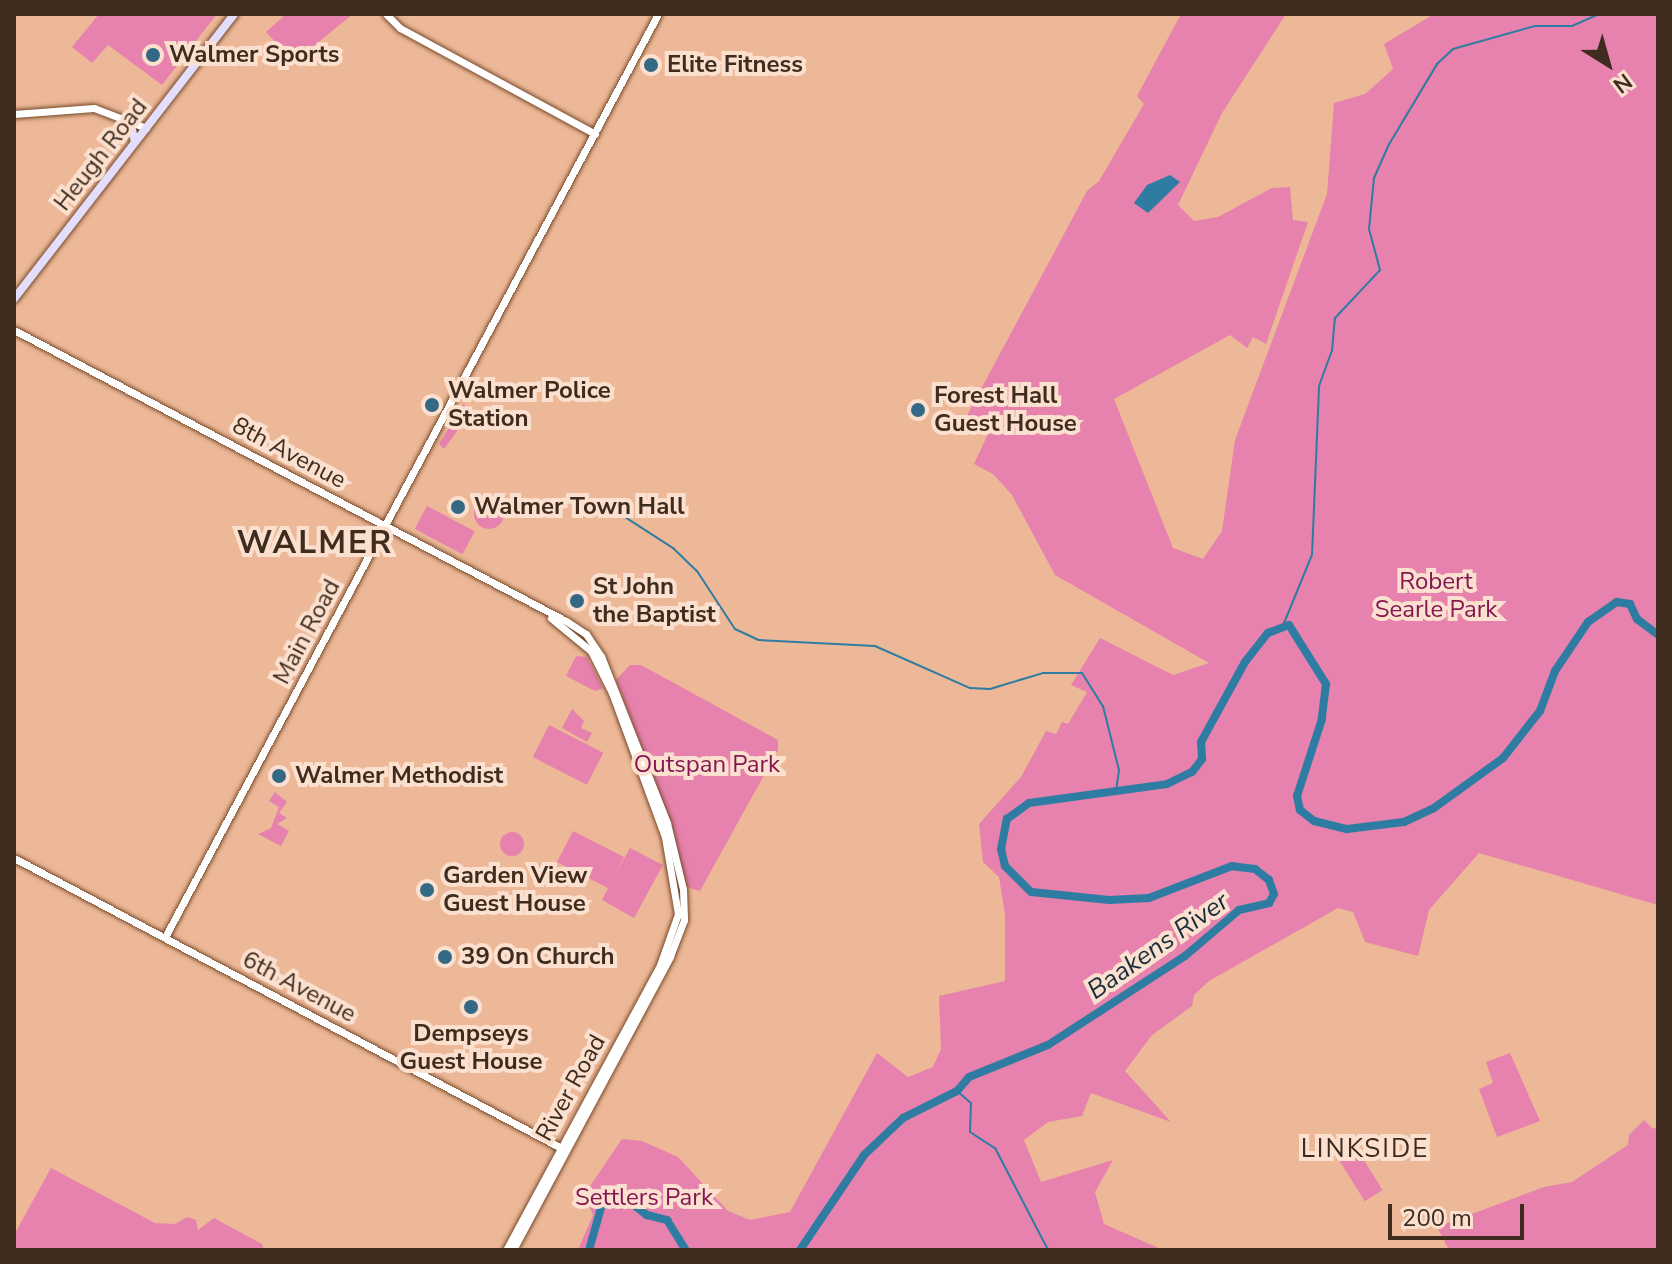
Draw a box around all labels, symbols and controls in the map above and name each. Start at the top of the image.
north arrow [1568,24,1648,104]
place label: Walmer Sports [169,41,339,69]
marker: Walmer Sports [144,46,162,64]
place label: Elite Fitness [667,51,803,79]
marker: Elite Fitness [642,56,660,74]
text: N [1607,66,1638,100]
street label: Heugh Road [48,93,154,217]
place label: Walmer Police Station [448,377,611,433]
place label: Forest Hall Guest House [934,382,1077,438]
marker: Walmer Police Station [423,396,441,414]
marker: Forest Hall Guest House [909,401,927,419]
street label: 8th Avenue [227,411,351,495]
place label: Walmer Town Hall [474,493,685,521]
marker: Walmer Town Hall [449,498,467,516]
district label: WALMER [237,524,393,562]
park label: Robert Searle Park [1375,568,1497,624]
place label: St John the Baptist [593,573,716,629]
street label: Main Road [267,575,347,689]
marker: St John the Baptist [568,592,586,610]
park label: Outspan Park [634,751,780,779]
place label: Walmer Methodist [295,762,503,790]
marker: Walmer Methodist [270,767,288,785]
place label: Garden View Guest House [443,862,587,918]
marker: Garden View Guest House [418,881,436,899]
water label: Baakens River [1081,886,1235,1006]
place label: 39 On Church [461,943,614,971]
street label: 6th Avenue [237,945,361,1029]
marker: 39 On Church [436,948,454,966]
marker: Dempseys Guest House [462,998,480,1016]
place label: Dempseys Guest House [400,1020,542,1076]
street label: River Road [530,1030,612,1146]
district label: LINKSIDE [1301,1133,1429,1165]
park label: Settlers Park [575,1184,713,1212]
scale bar [1392,1188,1528,1238]
text: 200 m [1402,1202,1472,1234]

